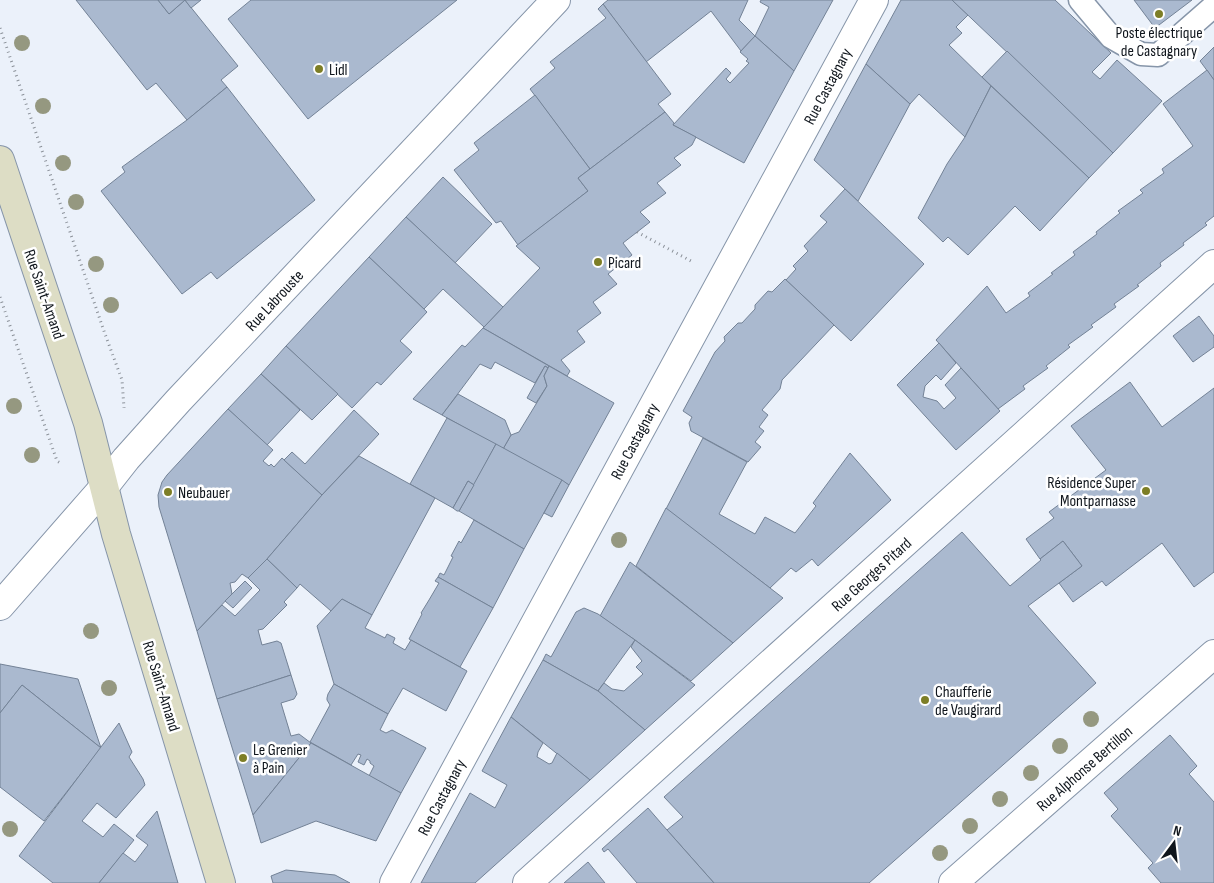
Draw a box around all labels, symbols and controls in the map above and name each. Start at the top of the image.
marker: Poste électrique de Castagnary [1153,8,1165,20]
place label: Poste électrique de Castagnary [1115,24,1203,61]
street label: Rue Castagnary [800,45,856,128]
place label: Lidl [329,61,348,80]
marker: Lidl [313,63,325,75]
street label: Rue Saint-Amand [19,247,68,342]
place label: Picard [608,254,641,273]
marker: Picard [592,256,604,268]
street label: Rue Labrouste [242,267,308,335]
street label: Rue Castagnary [607,400,663,483]
place label: Résidence Super Montparnasse [1047,474,1136,511]
place label: Neubauer [178,484,230,503]
marker: Résidence Super Montparnasse [1140,485,1152,497]
marker: Neubauer [162,486,174,498]
street label: Rue Georges Pitard [828,534,916,616]
street label: Rue Saint-Amand [138,639,183,734]
place label: Chaufferie de Vaugirard [935,683,1001,720]
marker: Chaufferie de Vaugirard [919,694,931,706]
street label: Rue Alphonse Bertillon [1033,722,1137,816]
place label: Le Grenier à Pain [253,741,308,778]
marker: Le Grenier à Pain [237,752,249,764]
street label: Rue Castagnary [414,756,470,839]
north arrow [1149,818,1199,868]
text: N [1171,822,1183,840]

